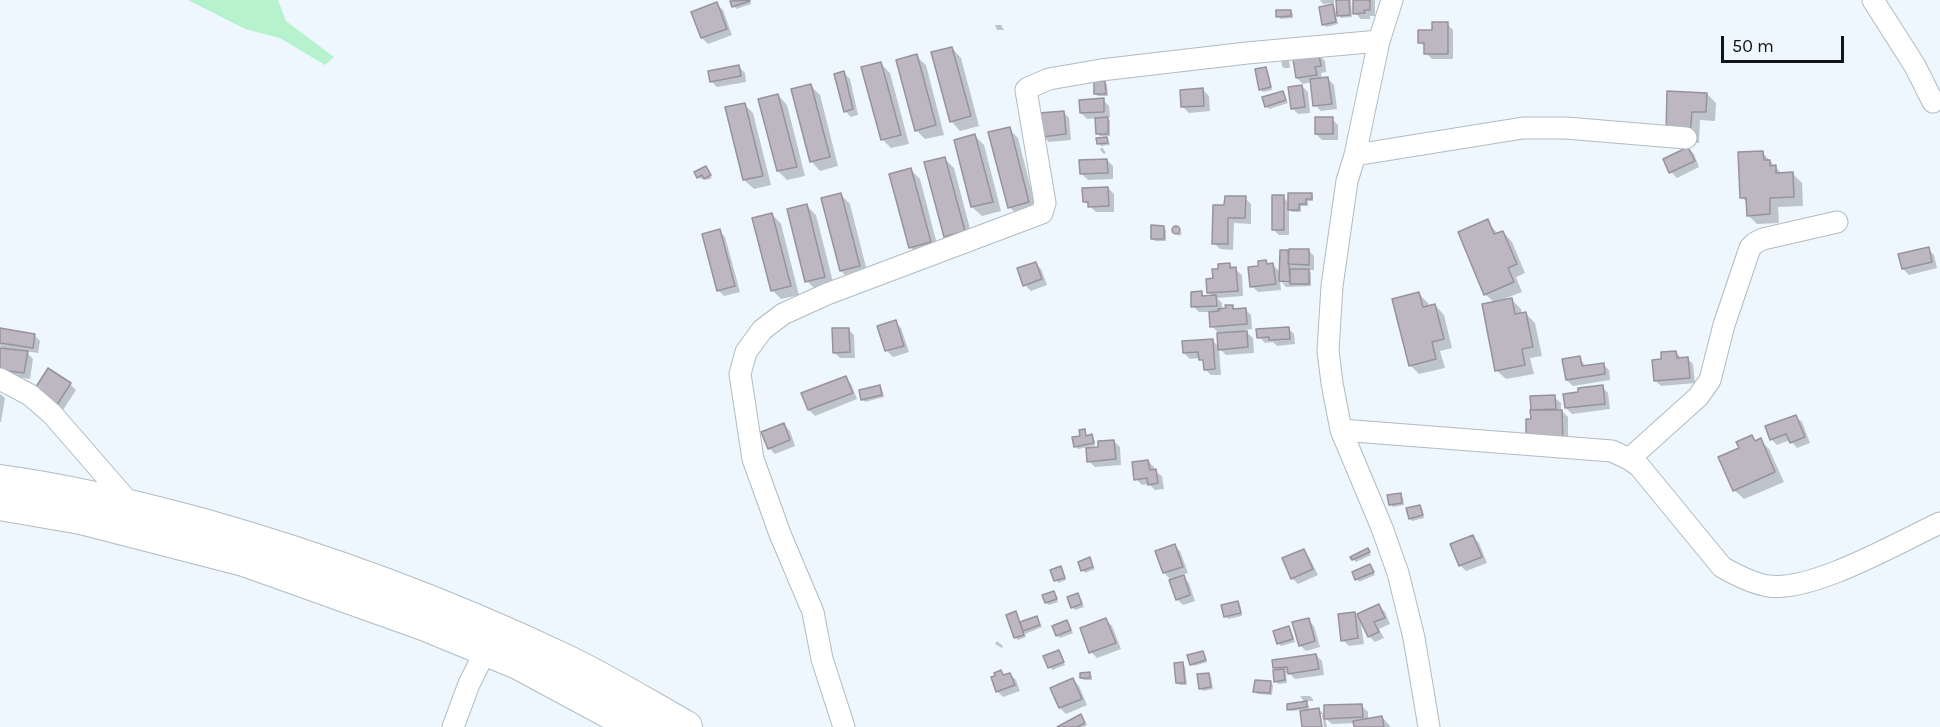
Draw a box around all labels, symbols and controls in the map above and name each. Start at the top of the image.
scale bar [1724,24,1847,62]
text: 50 m [1732,35,1774,57]

